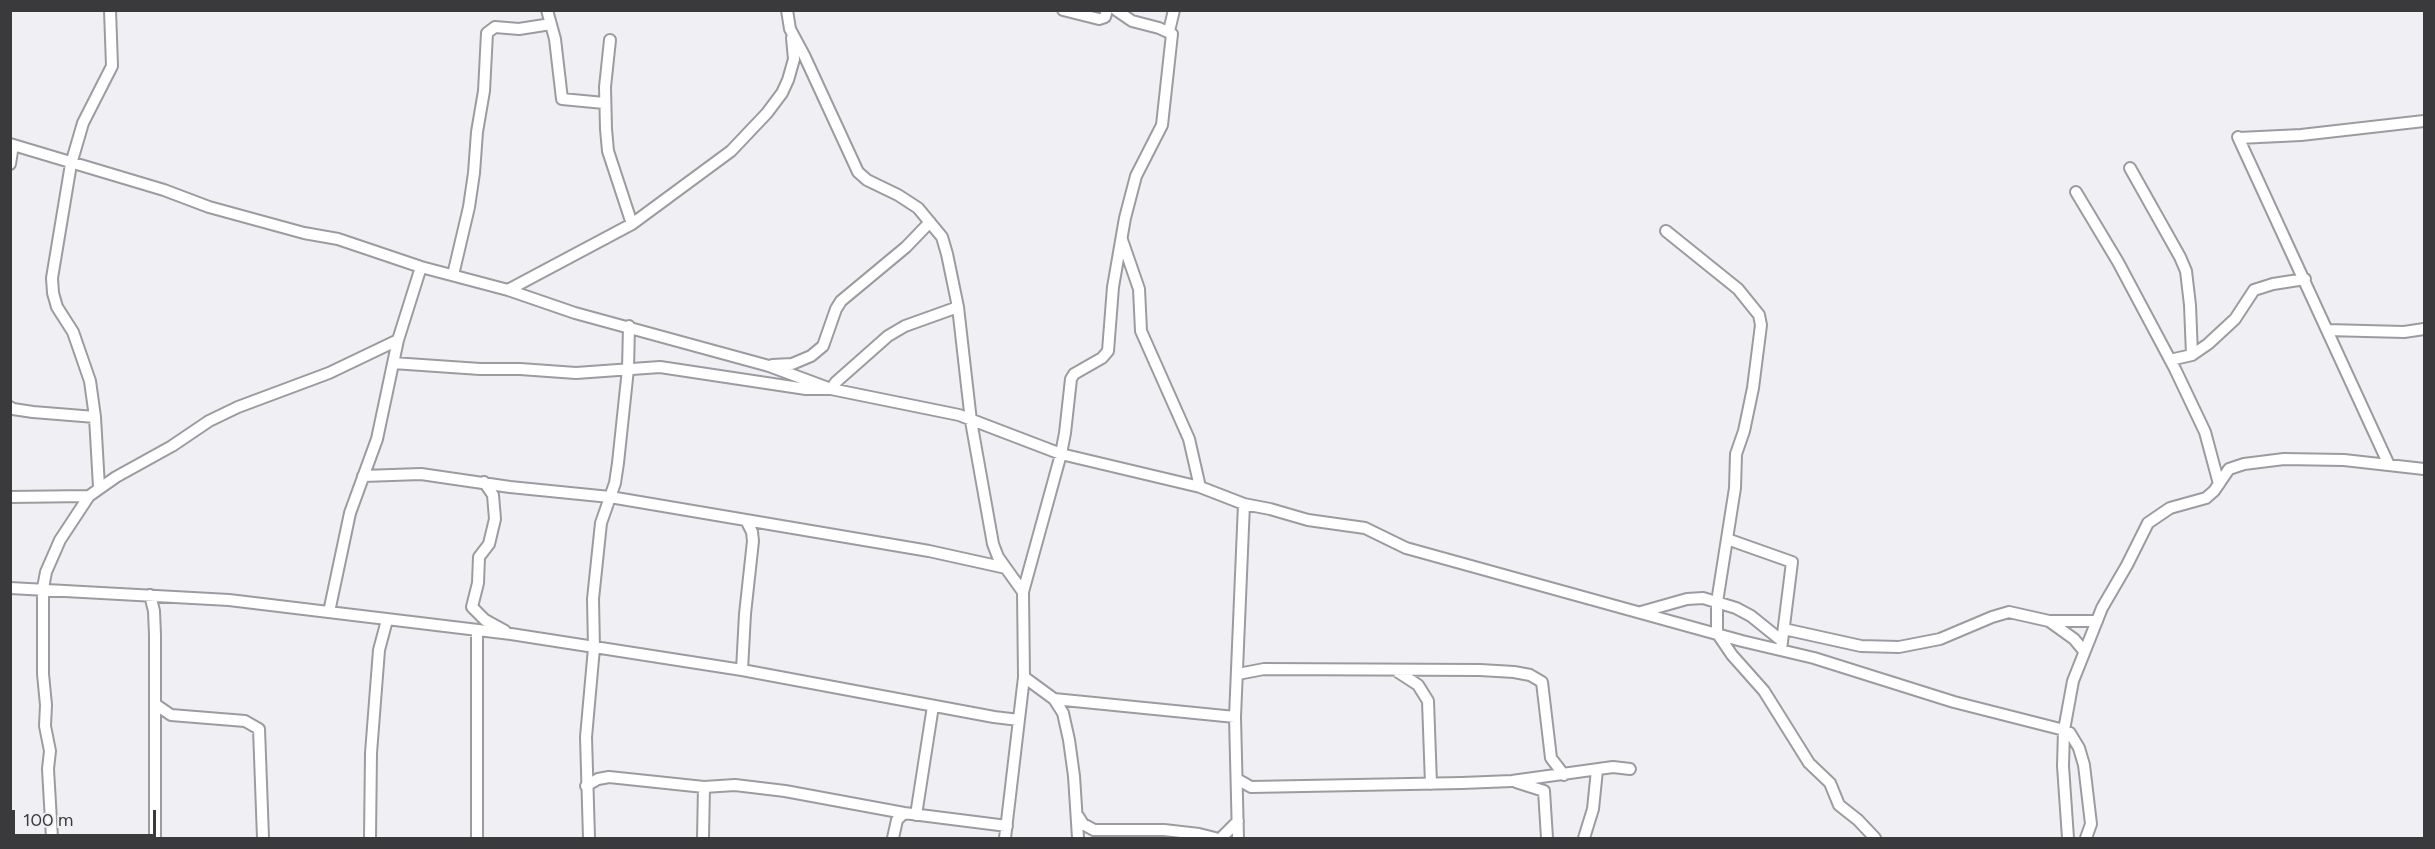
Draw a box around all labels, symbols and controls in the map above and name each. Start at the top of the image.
scale bar [15,798,159,836]
text: 100 m [23,809,73,831]

